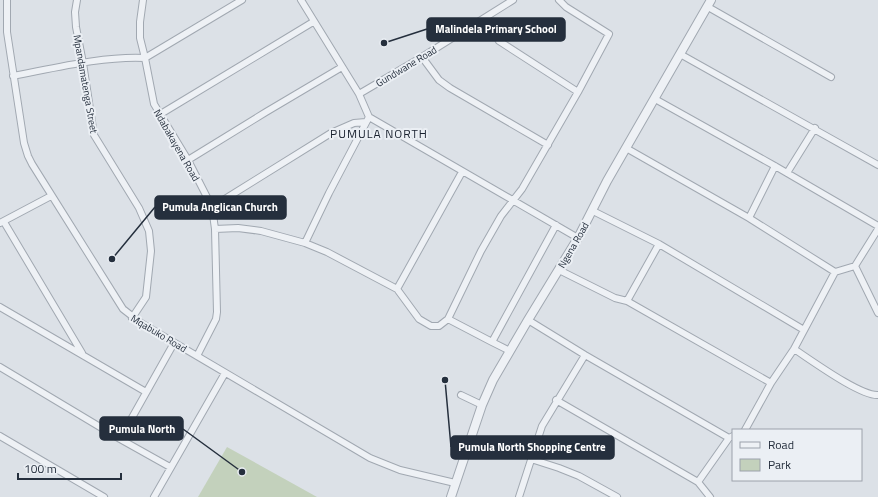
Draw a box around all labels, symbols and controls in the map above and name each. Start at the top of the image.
callout: Malindela Primary School [427,18,565,41]
text: Malindela Primary School [435,21,557,37]
street label: Mpandamatenga Street [69,34,102,135]
street label: Gundwane Road [373,42,440,91]
street label: Ndabakayena Road [150,106,203,184]
district label: PUMULA NORTH [330,124,428,143]
callout: Pumula Anglican Church [155,196,286,219]
text: Pumula Anglican Church [162,199,278,215]
street label: Ngena Road [554,219,593,271]
street label: Mqabuko Road [128,311,190,356]
callout: Pumula North [100,417,183,440]
text: Pumula North [109,421,175,437]
legend [732,429,862,481]
text: Road [768,435,794,454]
callout: Pumula North Shopping Centre [451,436,614,459]
text: Pumula North Shopping Centre [458,439,606,455]
scale bar [18,455,121,481]
text: Park [768,455,791,474]
text: 100 m [24,459,57,478]

